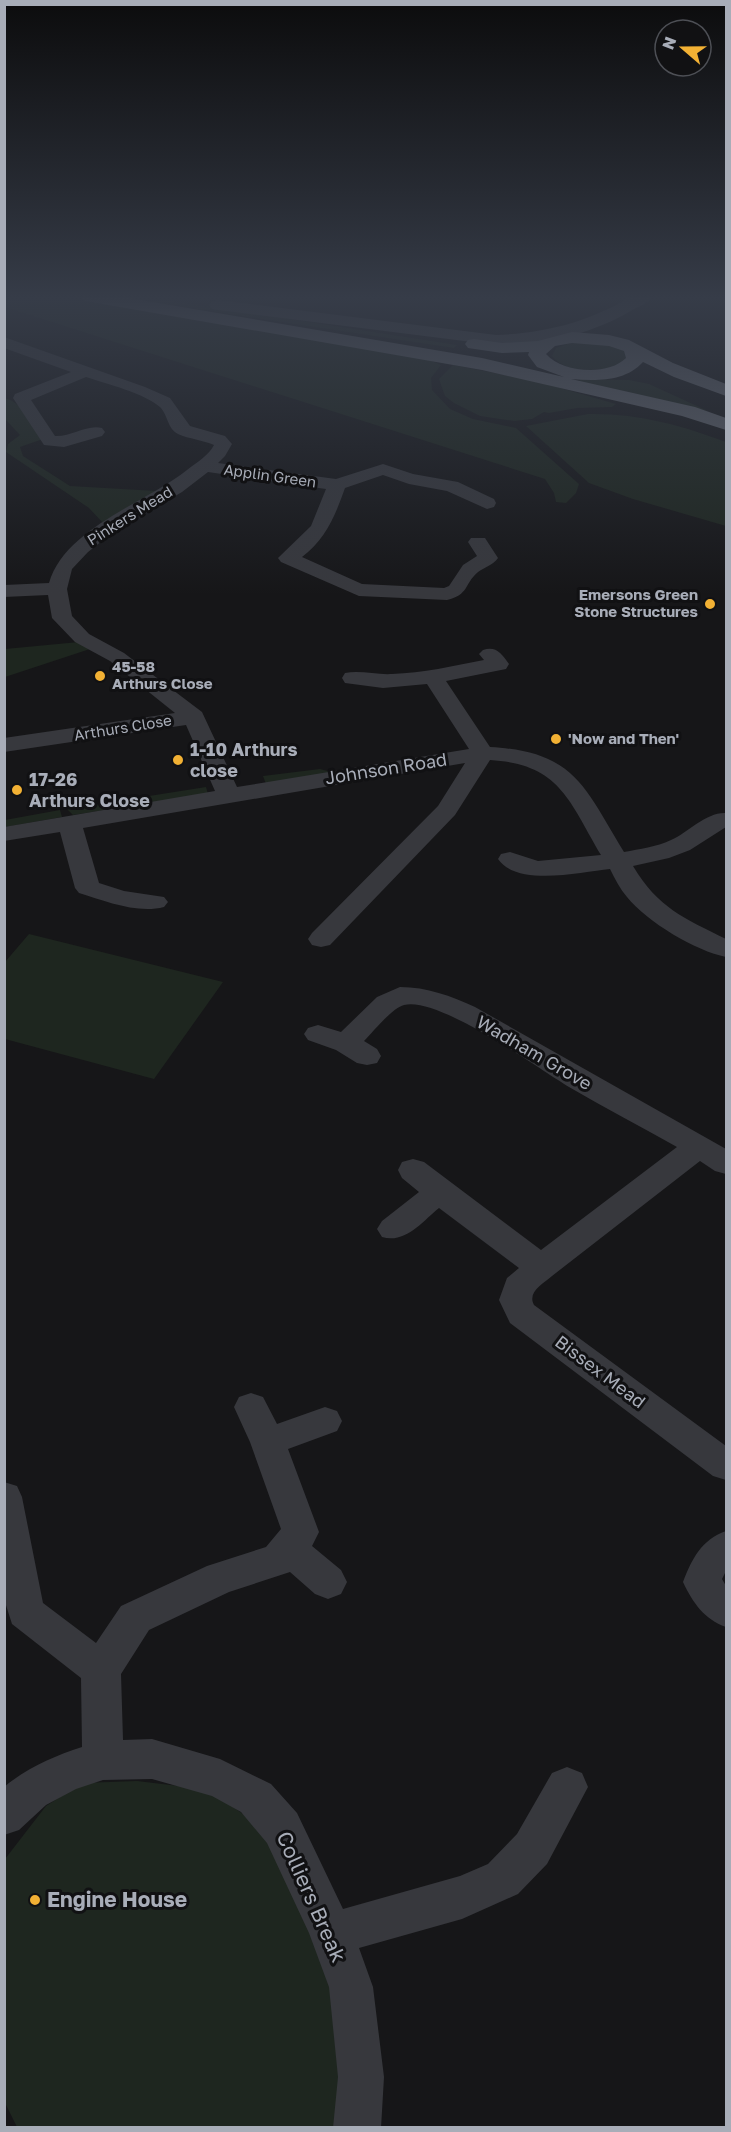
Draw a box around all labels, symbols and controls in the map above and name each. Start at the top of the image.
north arrow [653,18,713,78]
text: N [657,34,680,52]
street label: Applin Green [223,460,318,490]
street label: Pinkers Mead [84,482,175,548]
place label: Emersons Green Stone Structures [574,585,698,620]
marker: Emersons Green Stone Structures [703,597,717,611]
place label: 45-58 Arthurs Close [112,657,213,692]
marker: 45-58 Arthurs Close [93,669,107,683]
street label: Arthurs Close [73,710,173,744]
place label: 'Now and Then' [568,729,679,747]
marker: 'Now and Then' [549,732,563,746]
place label: 1-10 Arthurs close [190,738,298,781]
street label: Johnson Road [323,748,448,788]
marker: 1-10 Arthurs close [171,753,185,767]
place label: 17-26 Arthurs Close [29,768,150,811]
marker: 17-26 Arthurs Close [10,783,24,797]
street label: Wadham Grove [473,1010,596,1094]
street label: Bissex Mead [551,1330,650,1412]
street label: Colliers Break [271,1827,352,1966]
place label: Engine House [47,1886,187,1912]
marker: Engine House [28,1893,42,1907]

